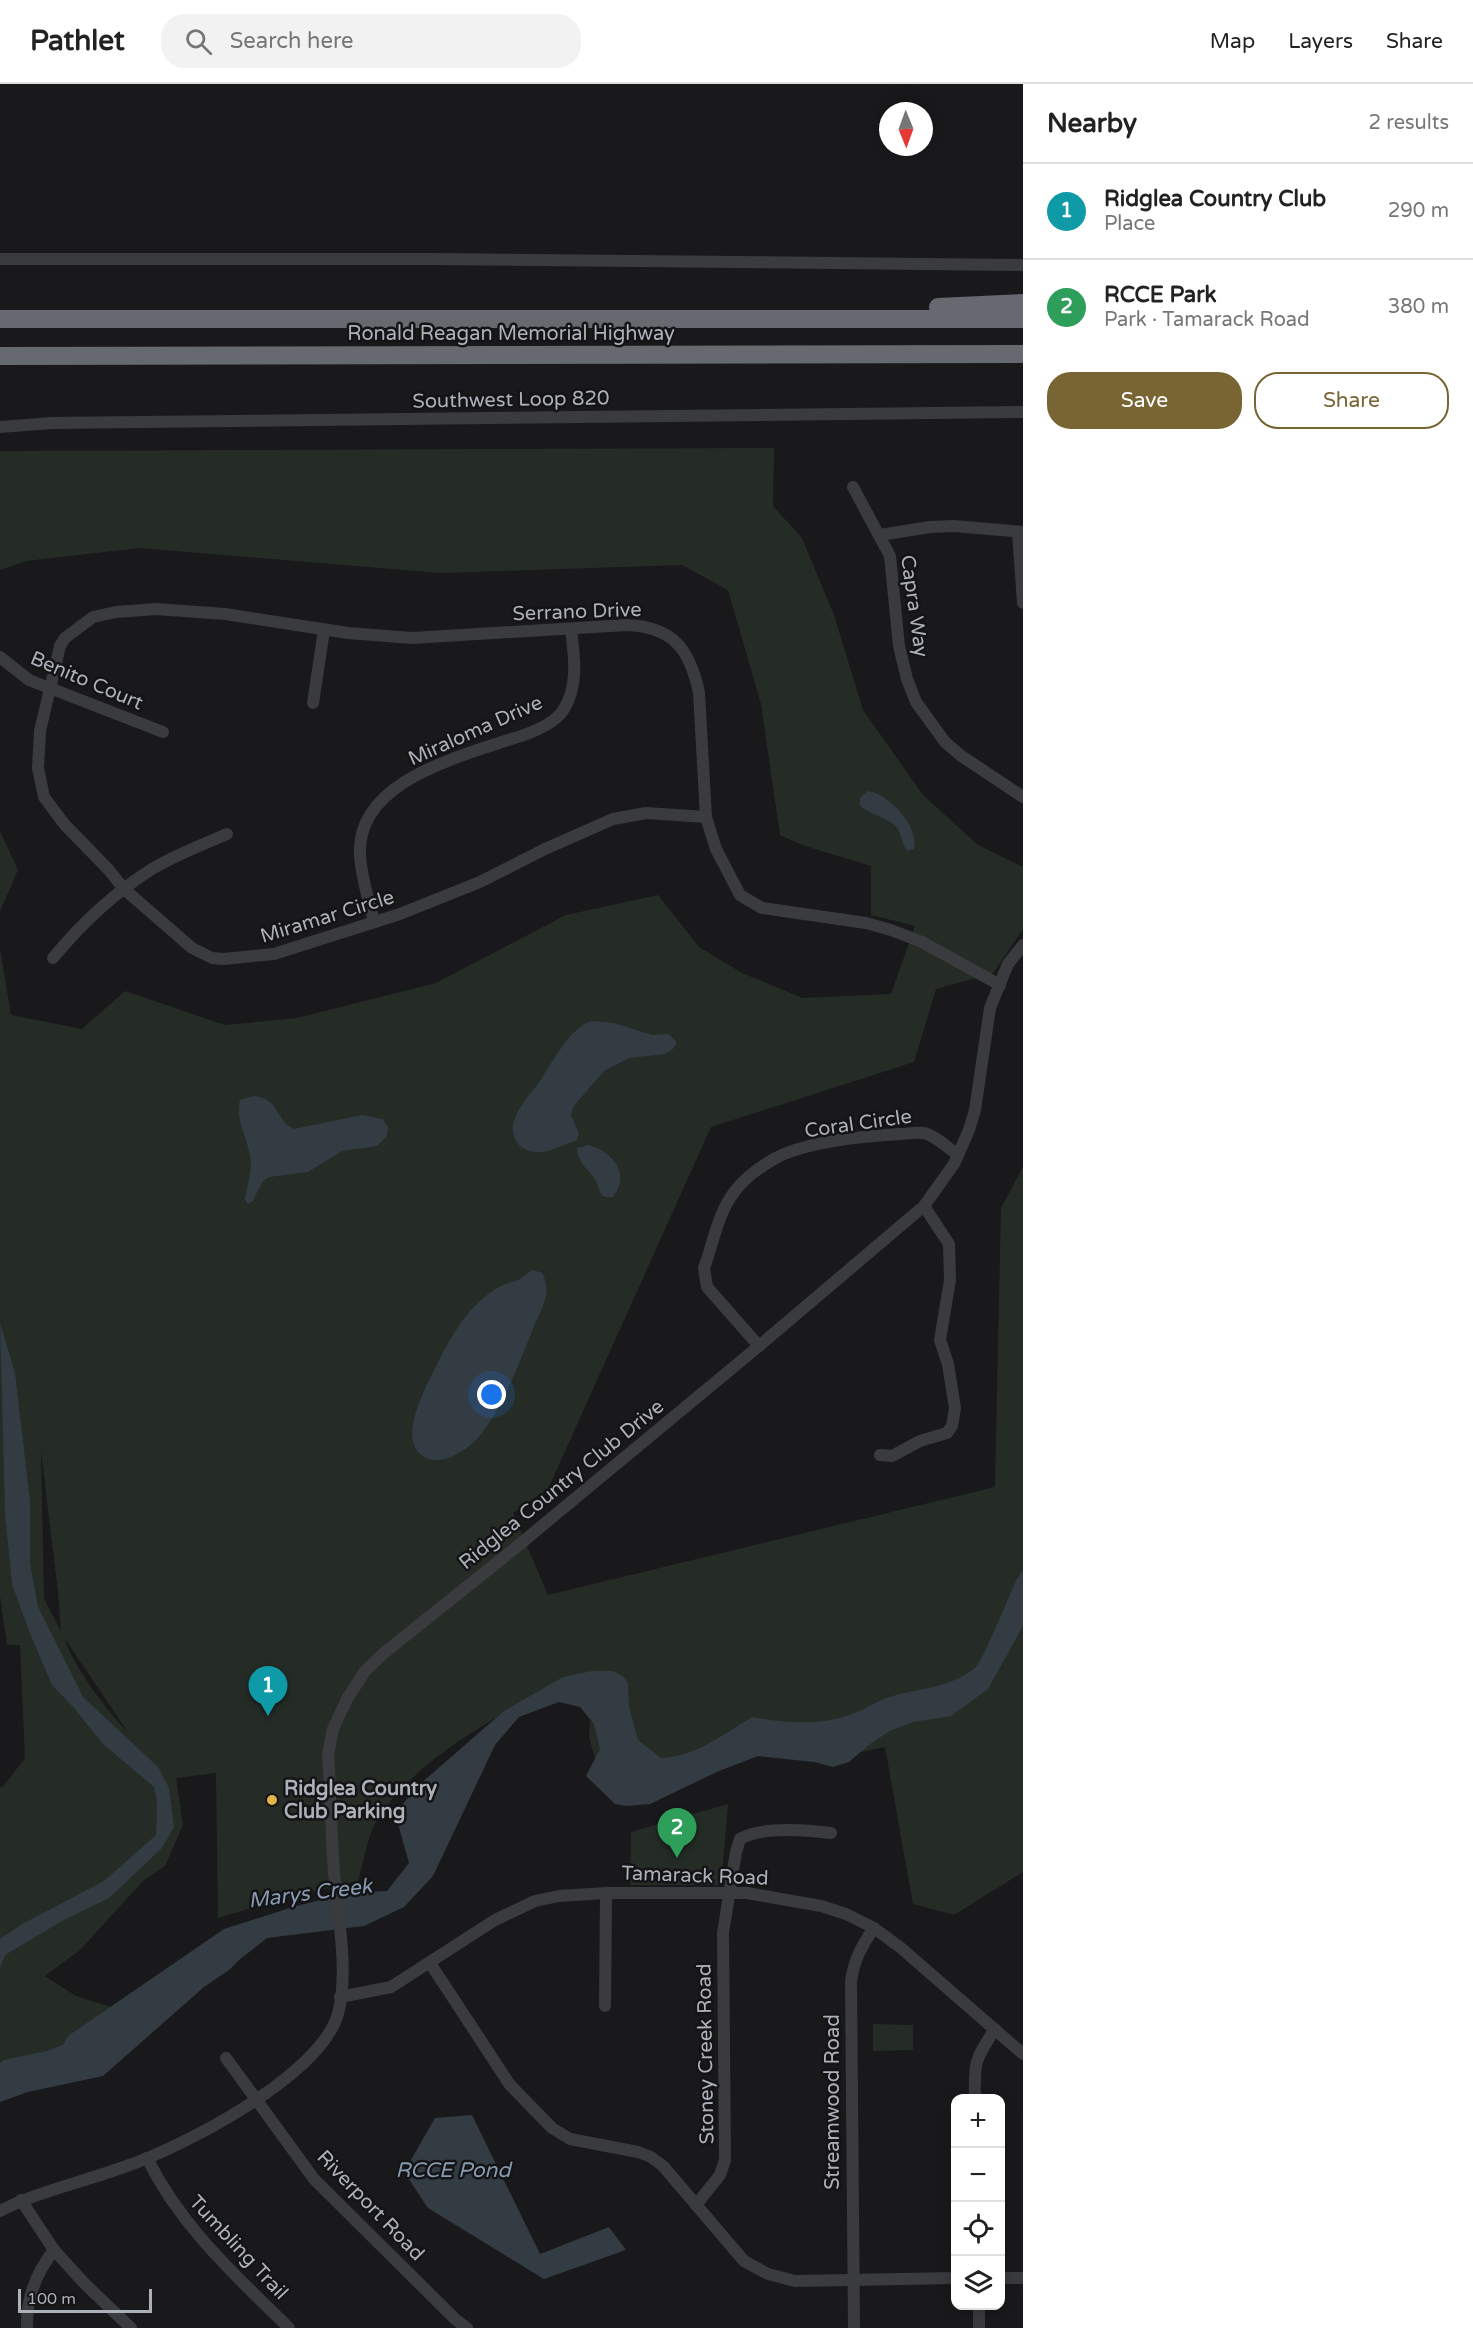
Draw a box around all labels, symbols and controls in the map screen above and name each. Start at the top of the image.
search box [161,14,581,68]
text: Pathlet [30,24,125,58]
icon: search [182,25,215,58]
text: Search here [230,28,353,54]
text: Map [1210,29,1255,54]
text: Layers [1288,29,1353,54]
text: Share [1386,29,1443,54]
north arrow [879,102,933,156]
text: Nearby [1047,108,1137,139]
text: 2 results [1369,111,1449,135]
text: Ridglea Country Club [1104,186,1326,212]
text: 1 [1060,199,1073,223]
text: 290 m [1388,199,1449,223]
text: Place [1104,212,1155,236]
text: RCCE Park [1104,282,1217,308]
text: 2 [1060,295,1073,319]
text: 380 m [1388,295,1449,319]
text: Park · Tamarack Road [1104,308,1310,332]
street label: Ronald Reagan Memorial Highway [347,322,675,346]
button: Save [1047,372,1242,429]
button: Share [1254,372,1449,429]
street label: Southwest Loop 820 [412,386,610,414]
street label: Capra Way [895,553,933,659]
street label: Serrano Drive [512,598,642,626]
street label: Benito Court [27,646,147,716]
street label: Miraloma Drive [405,691,546,771]
street label: Miramar Circle [257,885,397,949]
street label: Coral Circle [803,1105,913,1143]
your location [477,1380,506,1409]
street label: Ridglea Country Club Drive [454,1395,669,1575]
pin: 1 [248,1666,288,1716]
place label: Ridglea Country Club Parking [284,1777,437,1824]
marker: Ridglea Country Club Parking [265,1793,279,1807]
pin: 2 [658,1808,696,1858]
street label: Tamarack Road [621,1861,769,1891]
water label: Marys Creek [247,1873,375,1913]
street label: Stoney Creek Road [692,1963,720,2145]
street label: Streamwood Road [821,2014,845,2190]
map controls [951,2094,1005,2310]
button: + [951,2094,1005,2148]
street label: Riverport Road [312,2145,429,2266]
button: − [951,2148,1005,2202]
water label: RCCE Pond [395,2158,513,2183]
street label: Tumbling Trail [184,2191,293,2305]
button: locate [951,2202,1005,2256]
button: layers [951,2256,1005,2310]
scale bar [18,2286,152,2314]
text: 100 m [27,2289,76,2309]

